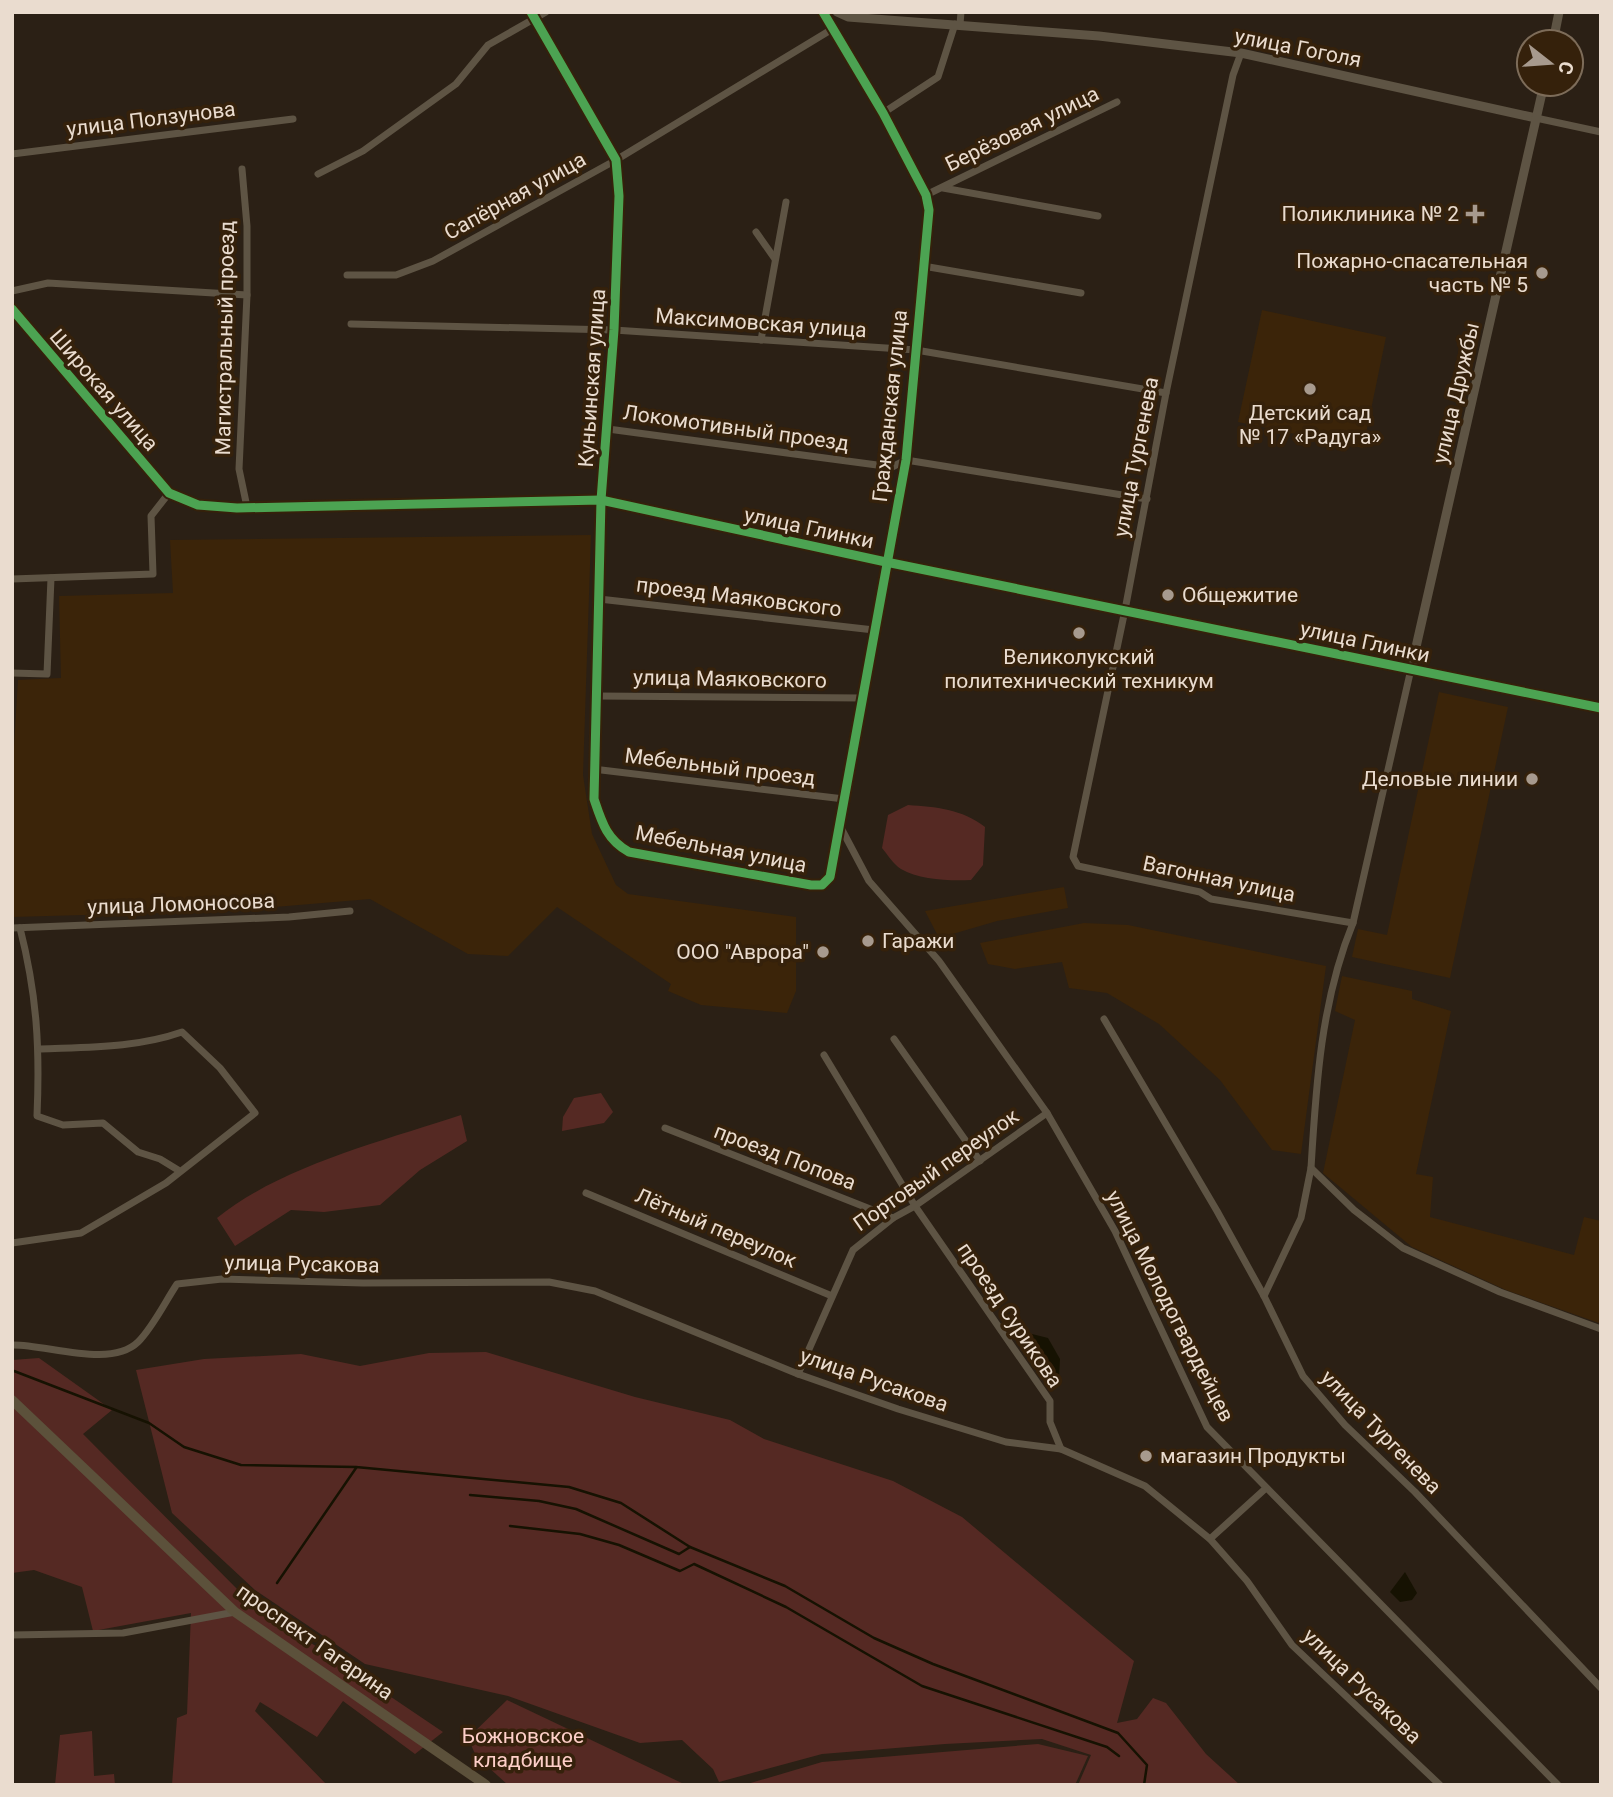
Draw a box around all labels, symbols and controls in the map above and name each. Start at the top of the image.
street label: улица Гоголя [1233,24,1363,72]
north arrow [1515,28,1585,98]
text: С [1553,59,1579,77]
street label: Берёзовая улица [941,81,1103,177]
street label: улица Ползунова [65,97,237,141]
street label: Сапёрная улица [440,147,590,245]
place label: Поликлиника № 2 [1282,202,1459,226]
marker: Поликлиника № 2 [1465,204,1485,224]
street label: Магистральный проезд [211,220,239,456]
place label: Пожарно-спасательная часть № 5 [1296,249,1528,297]
marker: Пожарно-спасательная часть № 5 [1534,265,1550,281]
street label: Куньинская улица [574,288,610,468]
street label: Максимовская улица [655,304,867,342]
street label: Гражданская улица [868,309,912,503]
street label: улица Дружбы [1428,320,1484,466]
street label: Широкая улица [45,324,163,456]
street label: улица Тургенева [1109,375,1163,539]
marker: Детский сад № 17 «Радуга» [1302,381,1318,397]
street label: Локомотивный проезд [622,400,851,456]
place label: Детский сад № 17 «Радуга» [1239,401,1382,449]
street label: улица Глинки [742,503,876,553]
street label: проезд Маяковского [635,572,843,622]
place label: Общежитие [1182,583,1298,607]
marker: Общежитие [1160,587,1176,603]
street label: улица Глинки [1298,617,1432,667]
marker: Великолукский политехнический техникум [1071,625,1087,641]
place label: Великолукский политехнический техникум [944,645,1214,693]
street label: улица Маяковского [633,665,827,693]
street label: Мебельный проезд [623,743,817,791]
place label: Деловые линии [1362,767,1518,791]
marker: Деловые линии [1524,771,1540,787]
street label: Мебельная улица [633,821,809,877]
street label: Вагонная улица [1141,851,1297,907]
street label: улица Ломоносова [87,889,275,919]
place label: Гаражи [882,929,954,953]
marker: Гаражи [860,933,876,949]
place label: ООО "Аврора" [676,940,809,964]
marker: ООО "Аврора" [815,944,831,960]
street label: Портовый переулок [849,1104,1024,1236]
street label: проезд Попова [711,1119,859,1195]
street label: Лётный переулок [632,1183,801,1273]
street label: улица Молодогвардейцев [1101,1186,1239,1426]
street label: проезд Сурикова [953,1238,1067,1392]
street label: улица Русакова [224,1251,380,1277]
street label: улица Русакова [797,1343,951,1417]
street label: улица Тургенева [1316,1365,1446,1499]
place label: магазин Продукты [1160,1444,1346,1468]
marker: магазин Продукты [1138,1448,1154,1464]
street label: проспект Гагарина [232,1579,398,1705]
street label: улица Русакова [1298,1624,1426,1748]
park label: Божновское кладбище [462,1724,584,1772]

